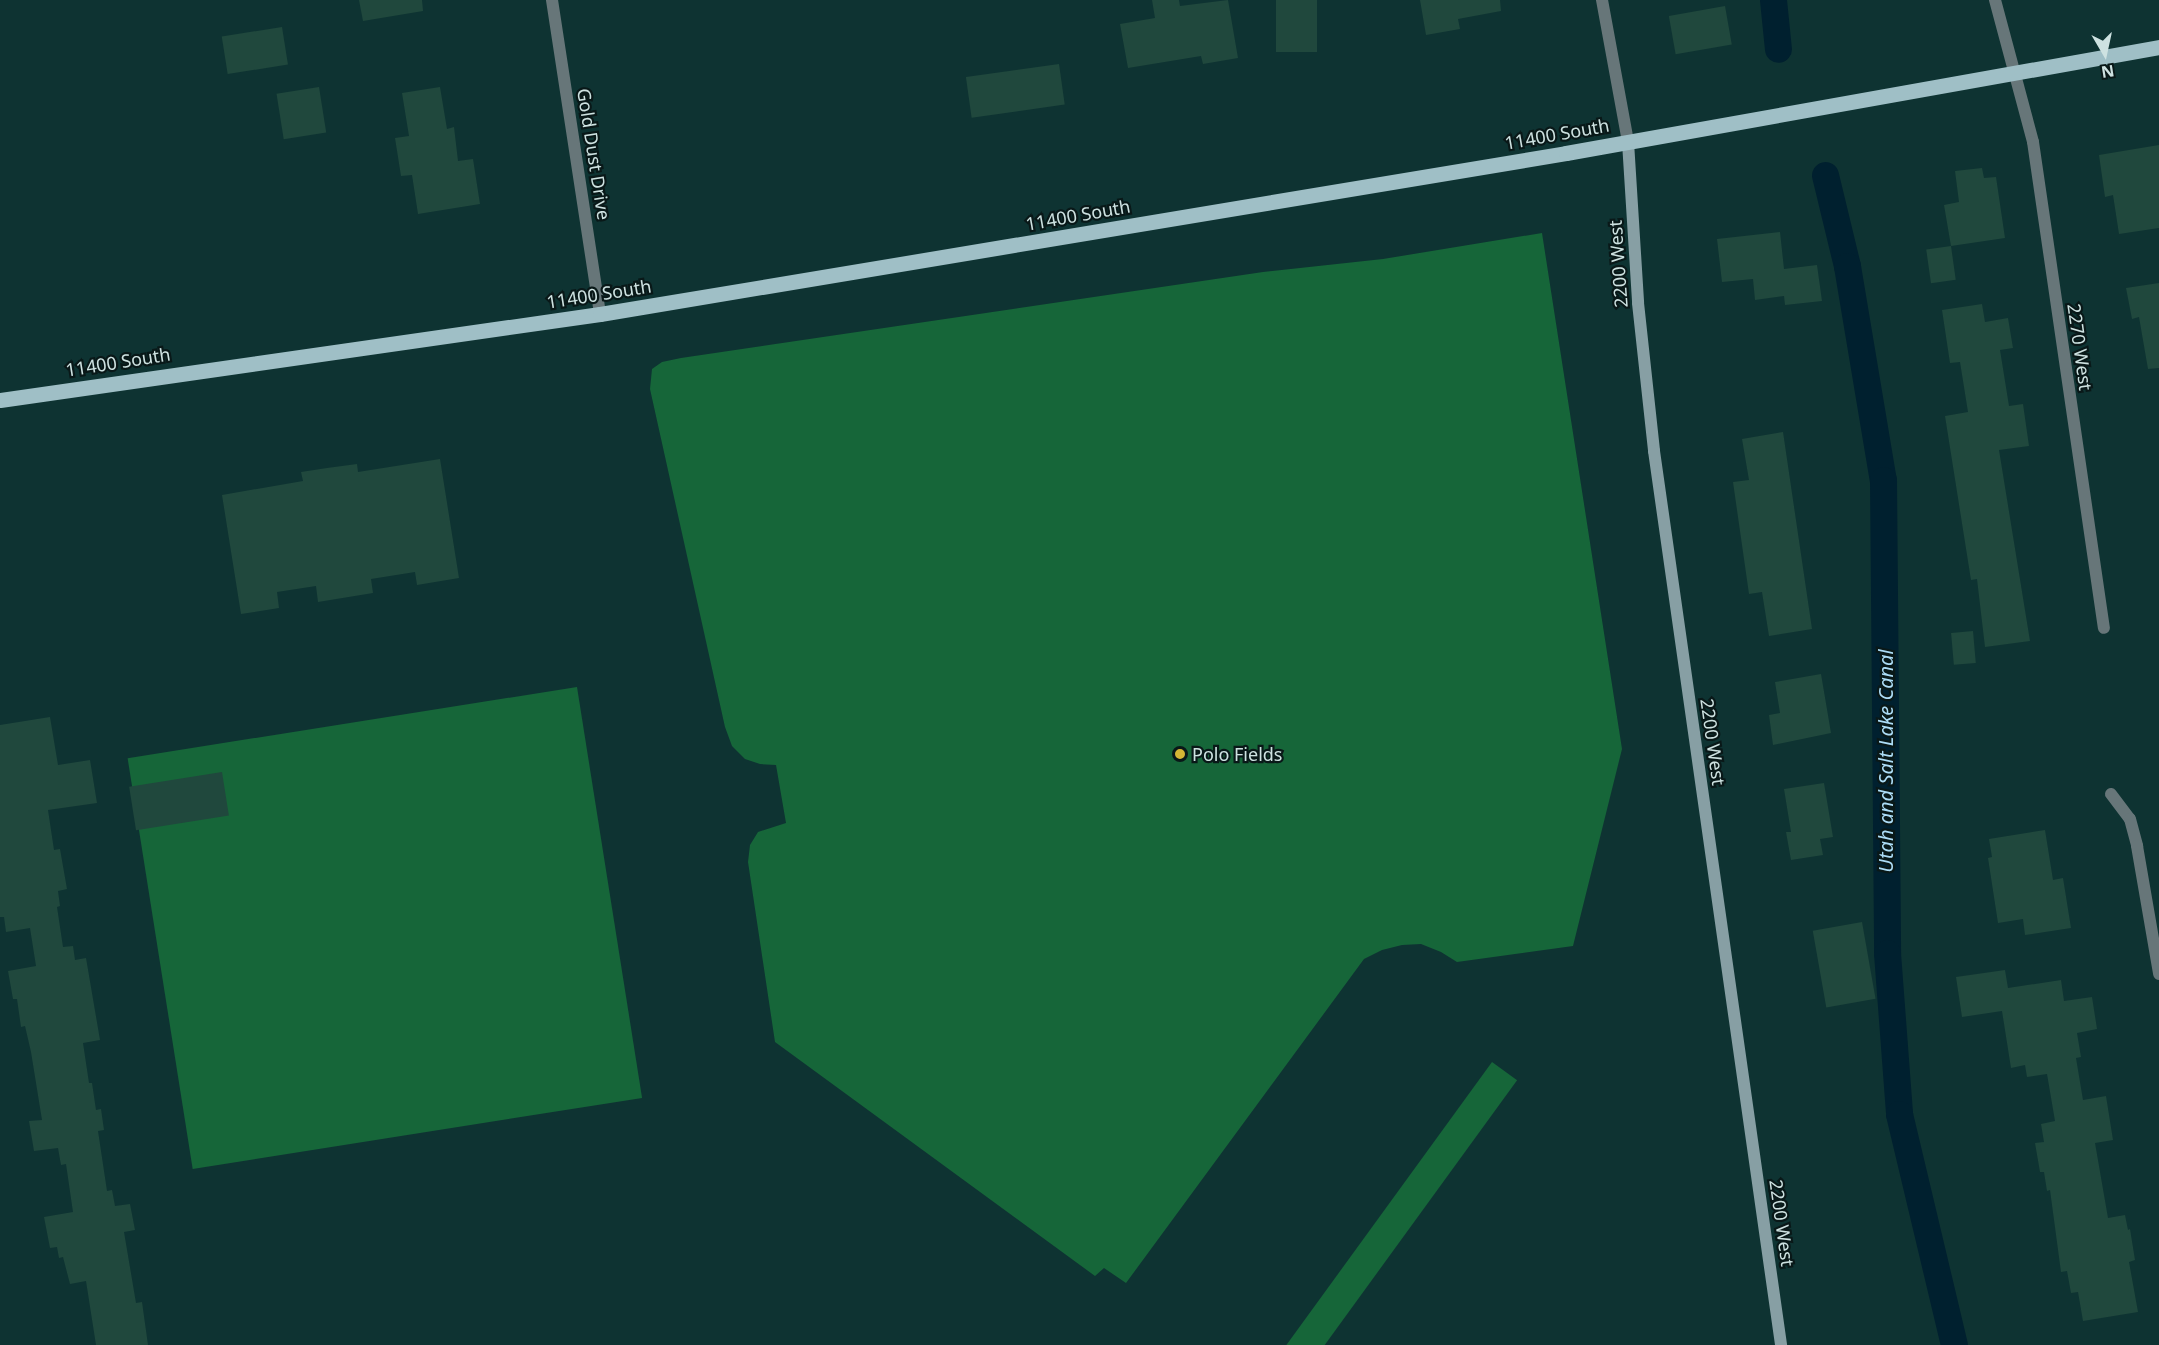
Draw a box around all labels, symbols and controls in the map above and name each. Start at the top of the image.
north arrow [2075,24,2135,84]
text: N [2100,60,2116,84]
street label: Gold Dust Drive [573,87,615,221]
street label: 11400 South [1503,114,1611,154]
street label: 11400 South [1024,195,1132,235]
street label: 2200 West [1604,220,1632,308]
street label: 11400 South [545,275,653,313]
street label: 2270 West [2063,302,2097,392]
street label: 11400 South [64,343,172,381]
water label: Utah and Salt Lake Canal [1873,649,1897,873]
street label: 2200 West [1696,697,1730,787]
place label: Polo Fields [1192,743,1282,765]
marker: Polo Fields [1173,747,1187,761]
street label: 2200 West [1765,1178,1799,1268]

